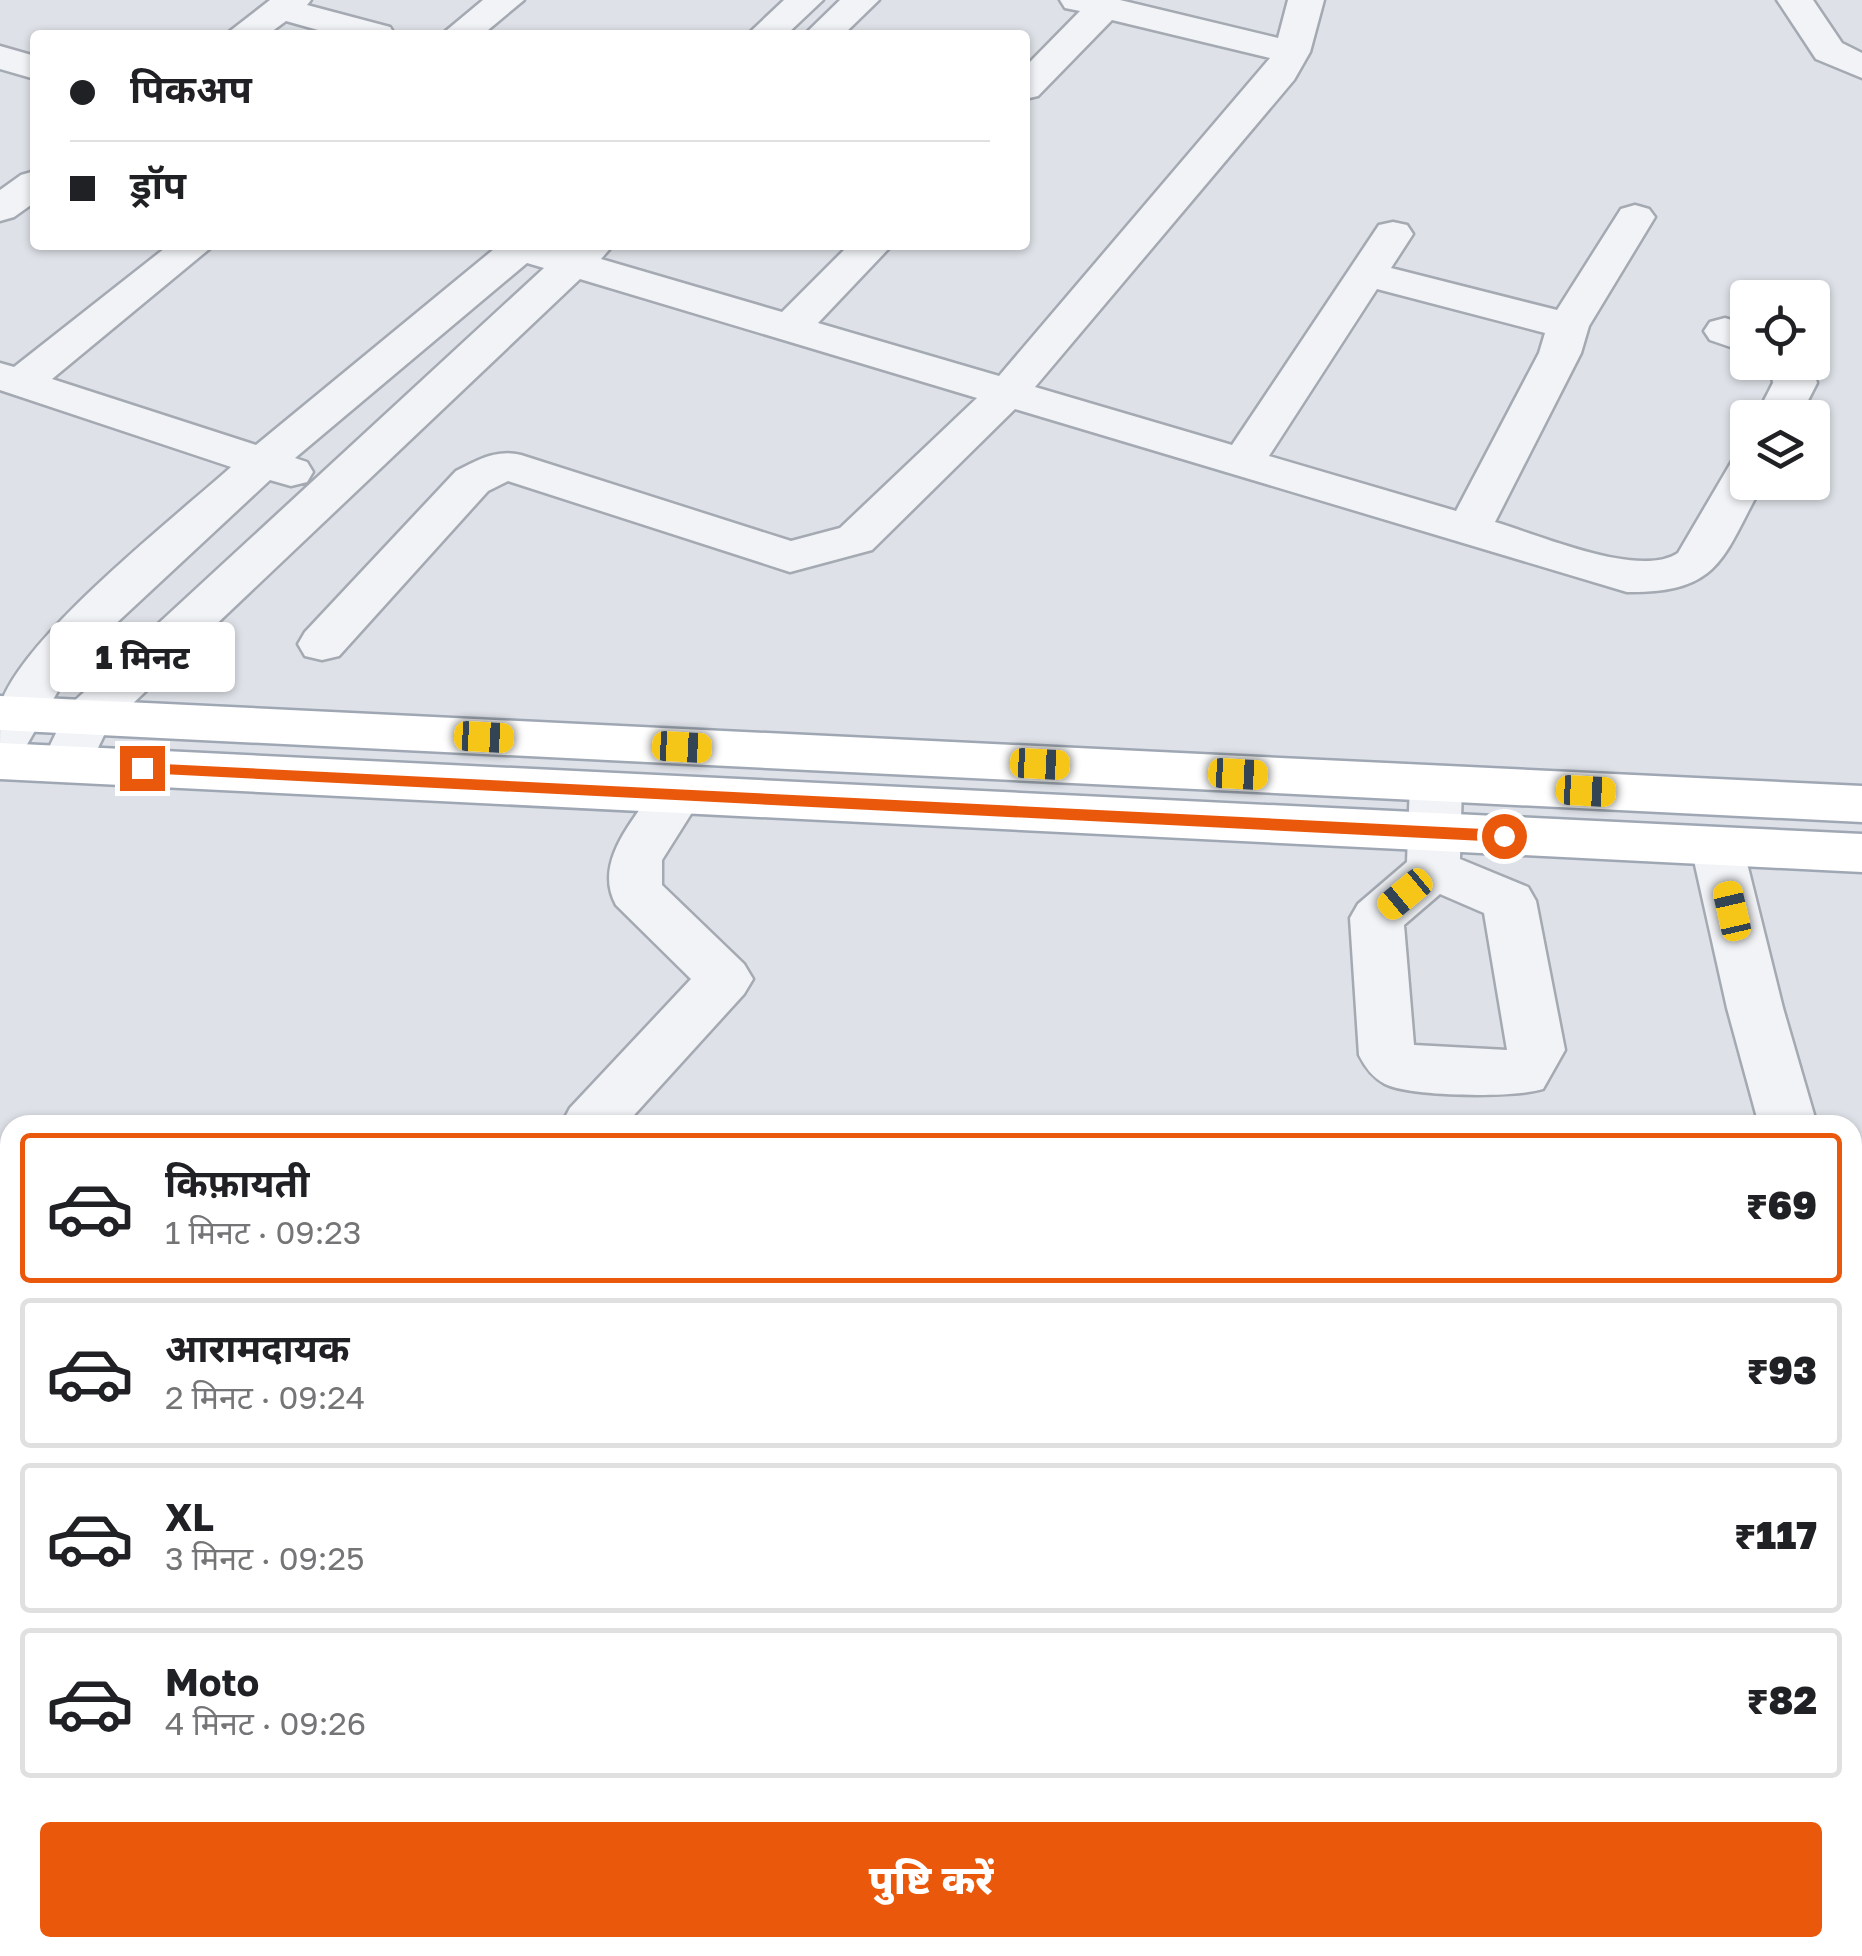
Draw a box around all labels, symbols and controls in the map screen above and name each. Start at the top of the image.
text: पिकअप [130,66,252,111]
text: ड्रॉप [130,162,186,207]
map controls [1730,280,1830,500]
button: locate [1730,280,1830,380]
button: layers [1730,400,1830,500]
callout: 1 मिनट [49,623,234,693]
text: 1 मिनट [96,638,189,676]
car [453,720,515,754]
car [651,730,713,764]
route end [120,746,165,791]
car [1009,747,1071,781]
car [1207,757,1269,791]
car [1555,774,1617,808]
route start [1482,814,1527,859]
car [1372,863,1438,925]
car [1711,878,1753,944]
text: किफ़ायती [165,1160,309,1205]
icon: car [45,1163,135,1253]
text: ₹69 [1746,1182,1817,1227]
text: 1 मिनट · 09:23 [165,1213,362,1251]
text: आरामदायक [165,1325,349,1370]
icon: car [45,1328,135,1418]
text: ₹93 [1746,1347,1817,1392]
text: 2 मिनट · 09:24 [165,1378,365,1416]
icon: car [45,1493,135,1583]
text: XL [165,1494,214,1539]
text: ₹117 [1734,1512,1817,1557]
text: 3 मिनट · 09:25 [165,1539,365,1577]
icon: car [45,1658,135,1748]
text: Moto [165,1659,259,1704]
text: ₹82 [1747,1677,1817,1722]
text: 4 मिनट · 09:26 [165,1704,366,1742]
button: पुष्टि करें [40,1822,1822,1937]

